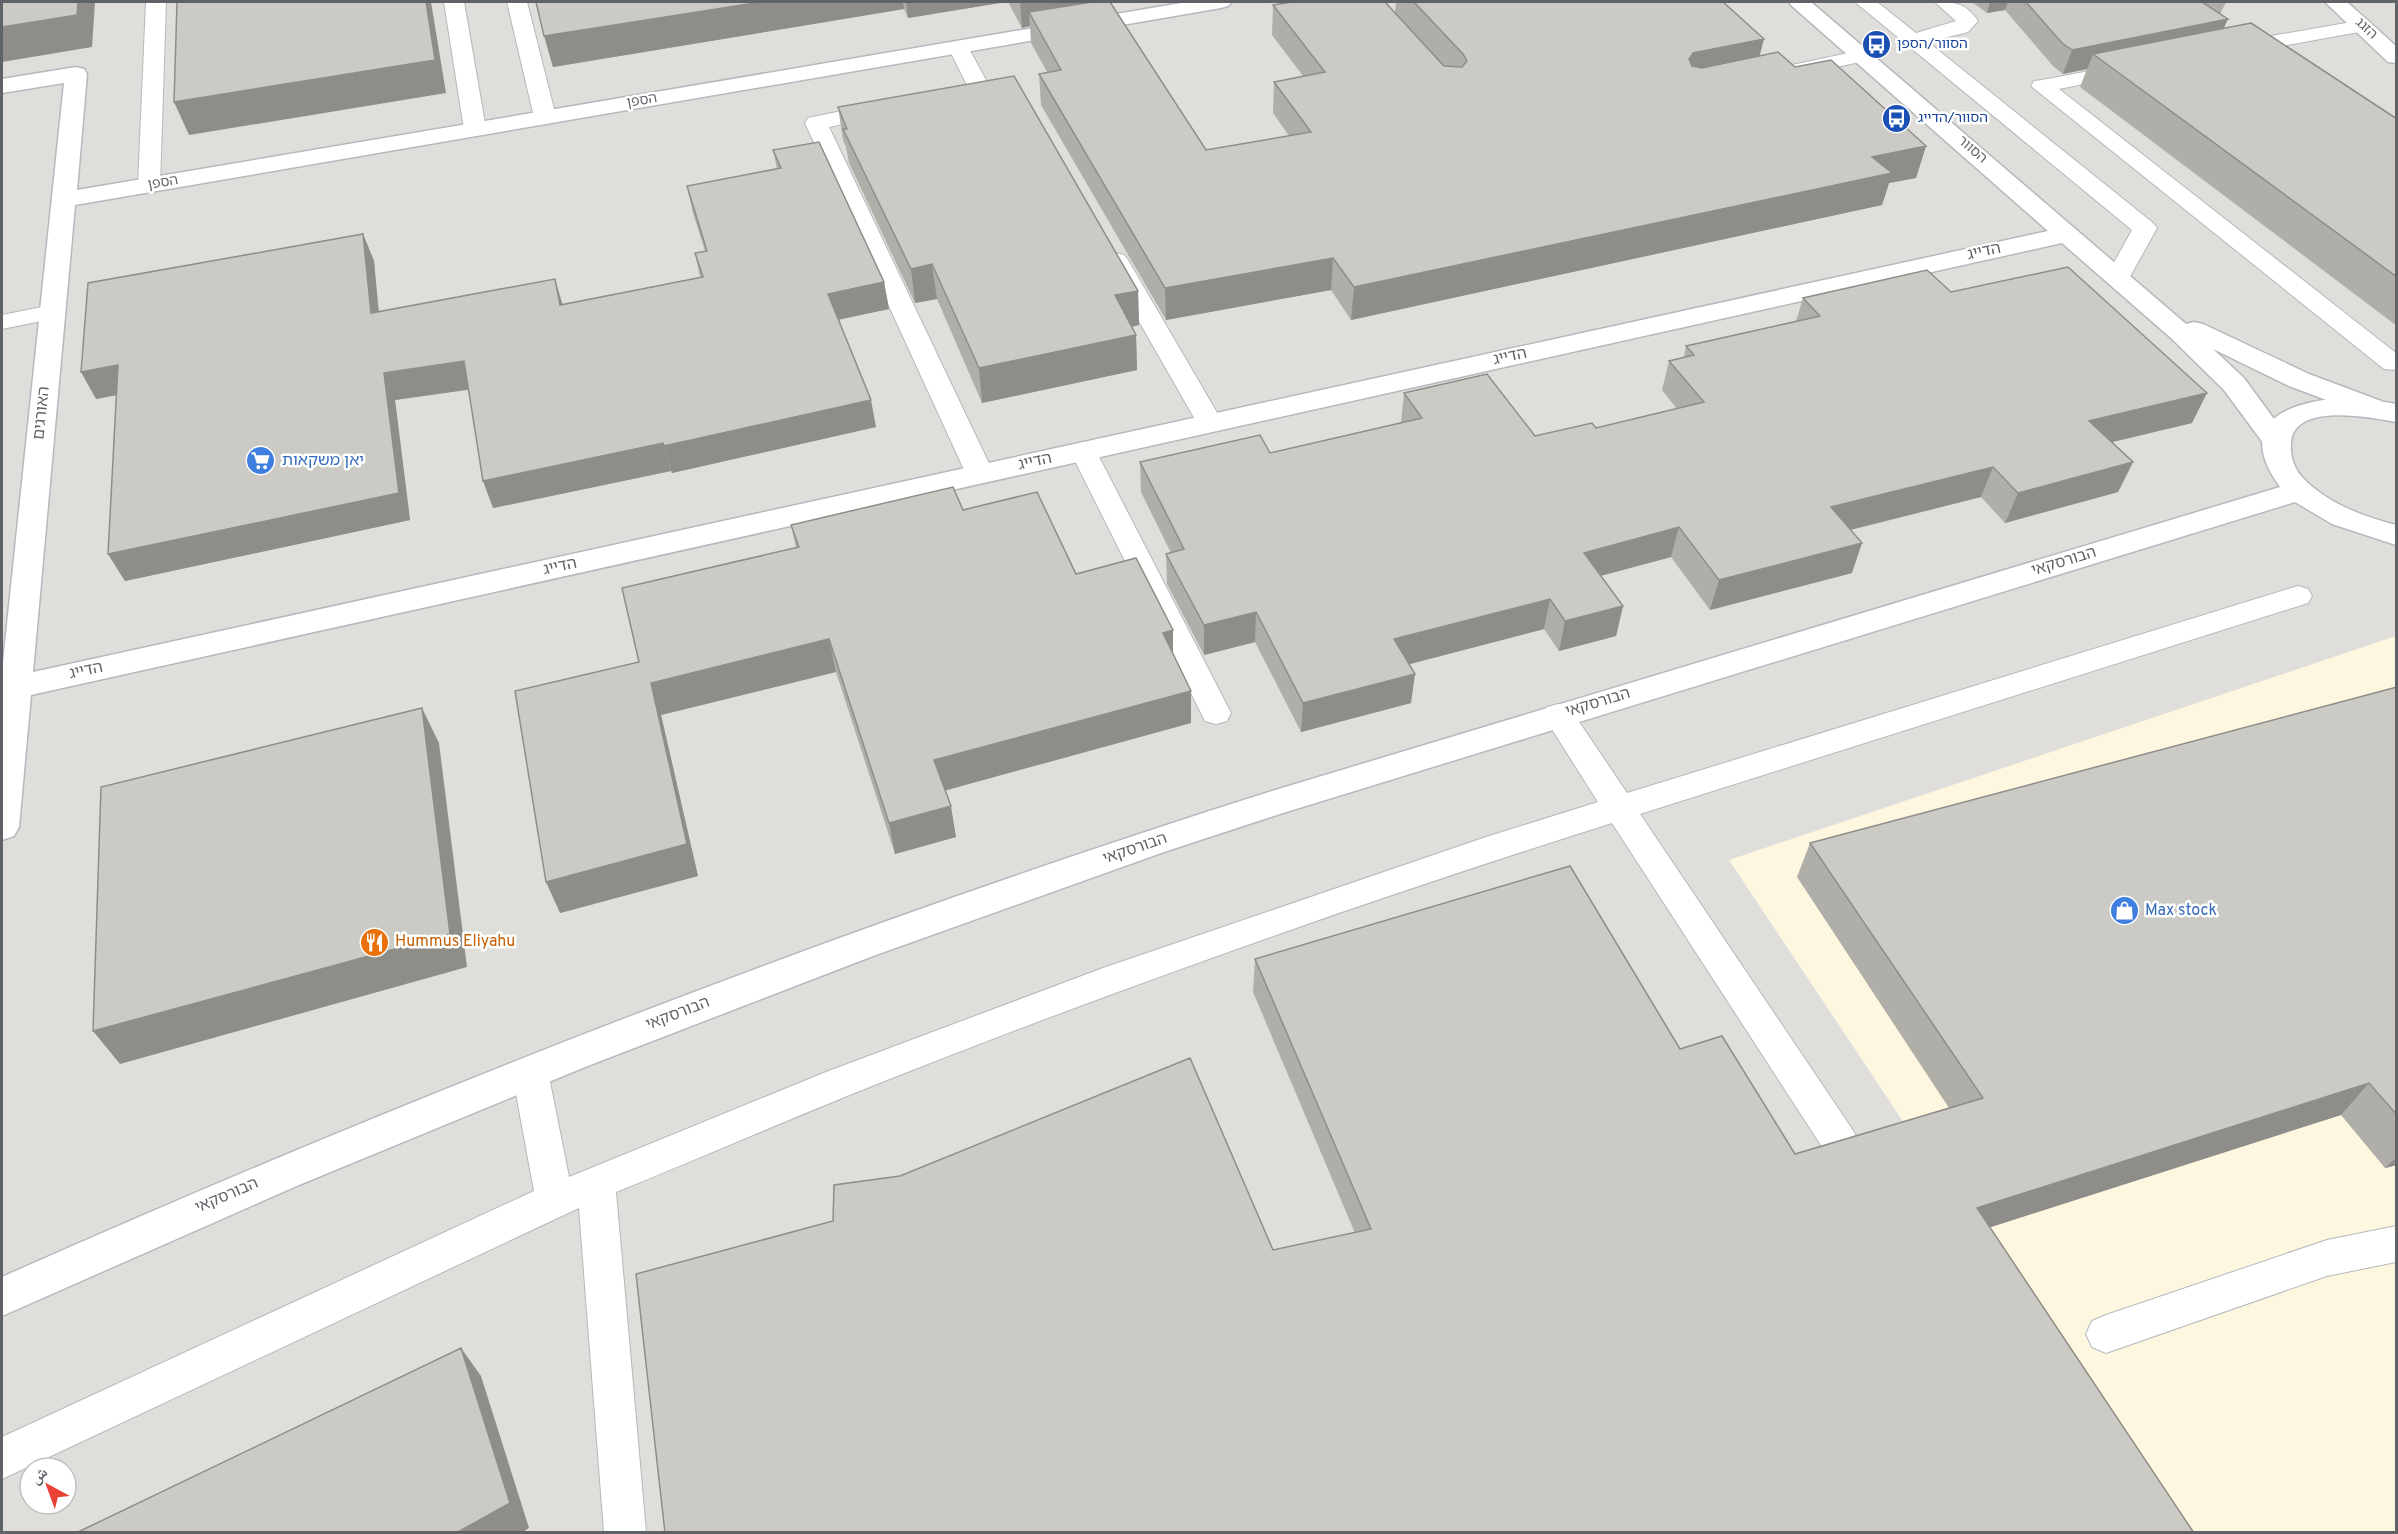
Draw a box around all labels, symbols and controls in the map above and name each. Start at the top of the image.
street label: הזגג [2351,15,2381,43]
bus stop icon: הסוור/הספן [1860,28,1892,60]
place label: הסוור/הספן [1897,36,1968,53]
street label: הספן [625,90,659,112]
bus stop icon: הסוור/הדייג [1881,102,1913,134]
place label: הסוור/הדייג [1918,110,1988,127]
street label: הסוור [1954,133,1990,167]
street label: הספן [146,172,180,194]
street label: הדייג [1965,239,2003,265]
street label: הדייג [1491,344,1529,370]
street label: האורגים [29,385,55,441]
supermarket icon: יאן משקאות [245,445,277,477]
street label: הדייג [1016,449,1054,475]
place label: יאן משקאות [282,451,364,471]
street label: הבורסקאי [2029,543,2099,581]
street label: הדייג [541,554,579,580]
street label: הדייג [67,658,105,684]
street label: הבורסקאי [1563,684,1633,722]
street label: הבורסקאי [1100,829,1170,869]
shop icon: Max stock [2108,895,2140,927]
place label: Max stock [2145,901,2217,921]
restaurant icon: Hummus Eliyahu [358,926,390,958]
place label: Hummus Eliyahu [395,932,515,952]
street label: הבורסקאי [643,993,713,1035]
street label: הבורסקאי [192,1174,262,1218]
north arrow [18,1456,78,1516]
text: ش [27,1463,52,1489]

